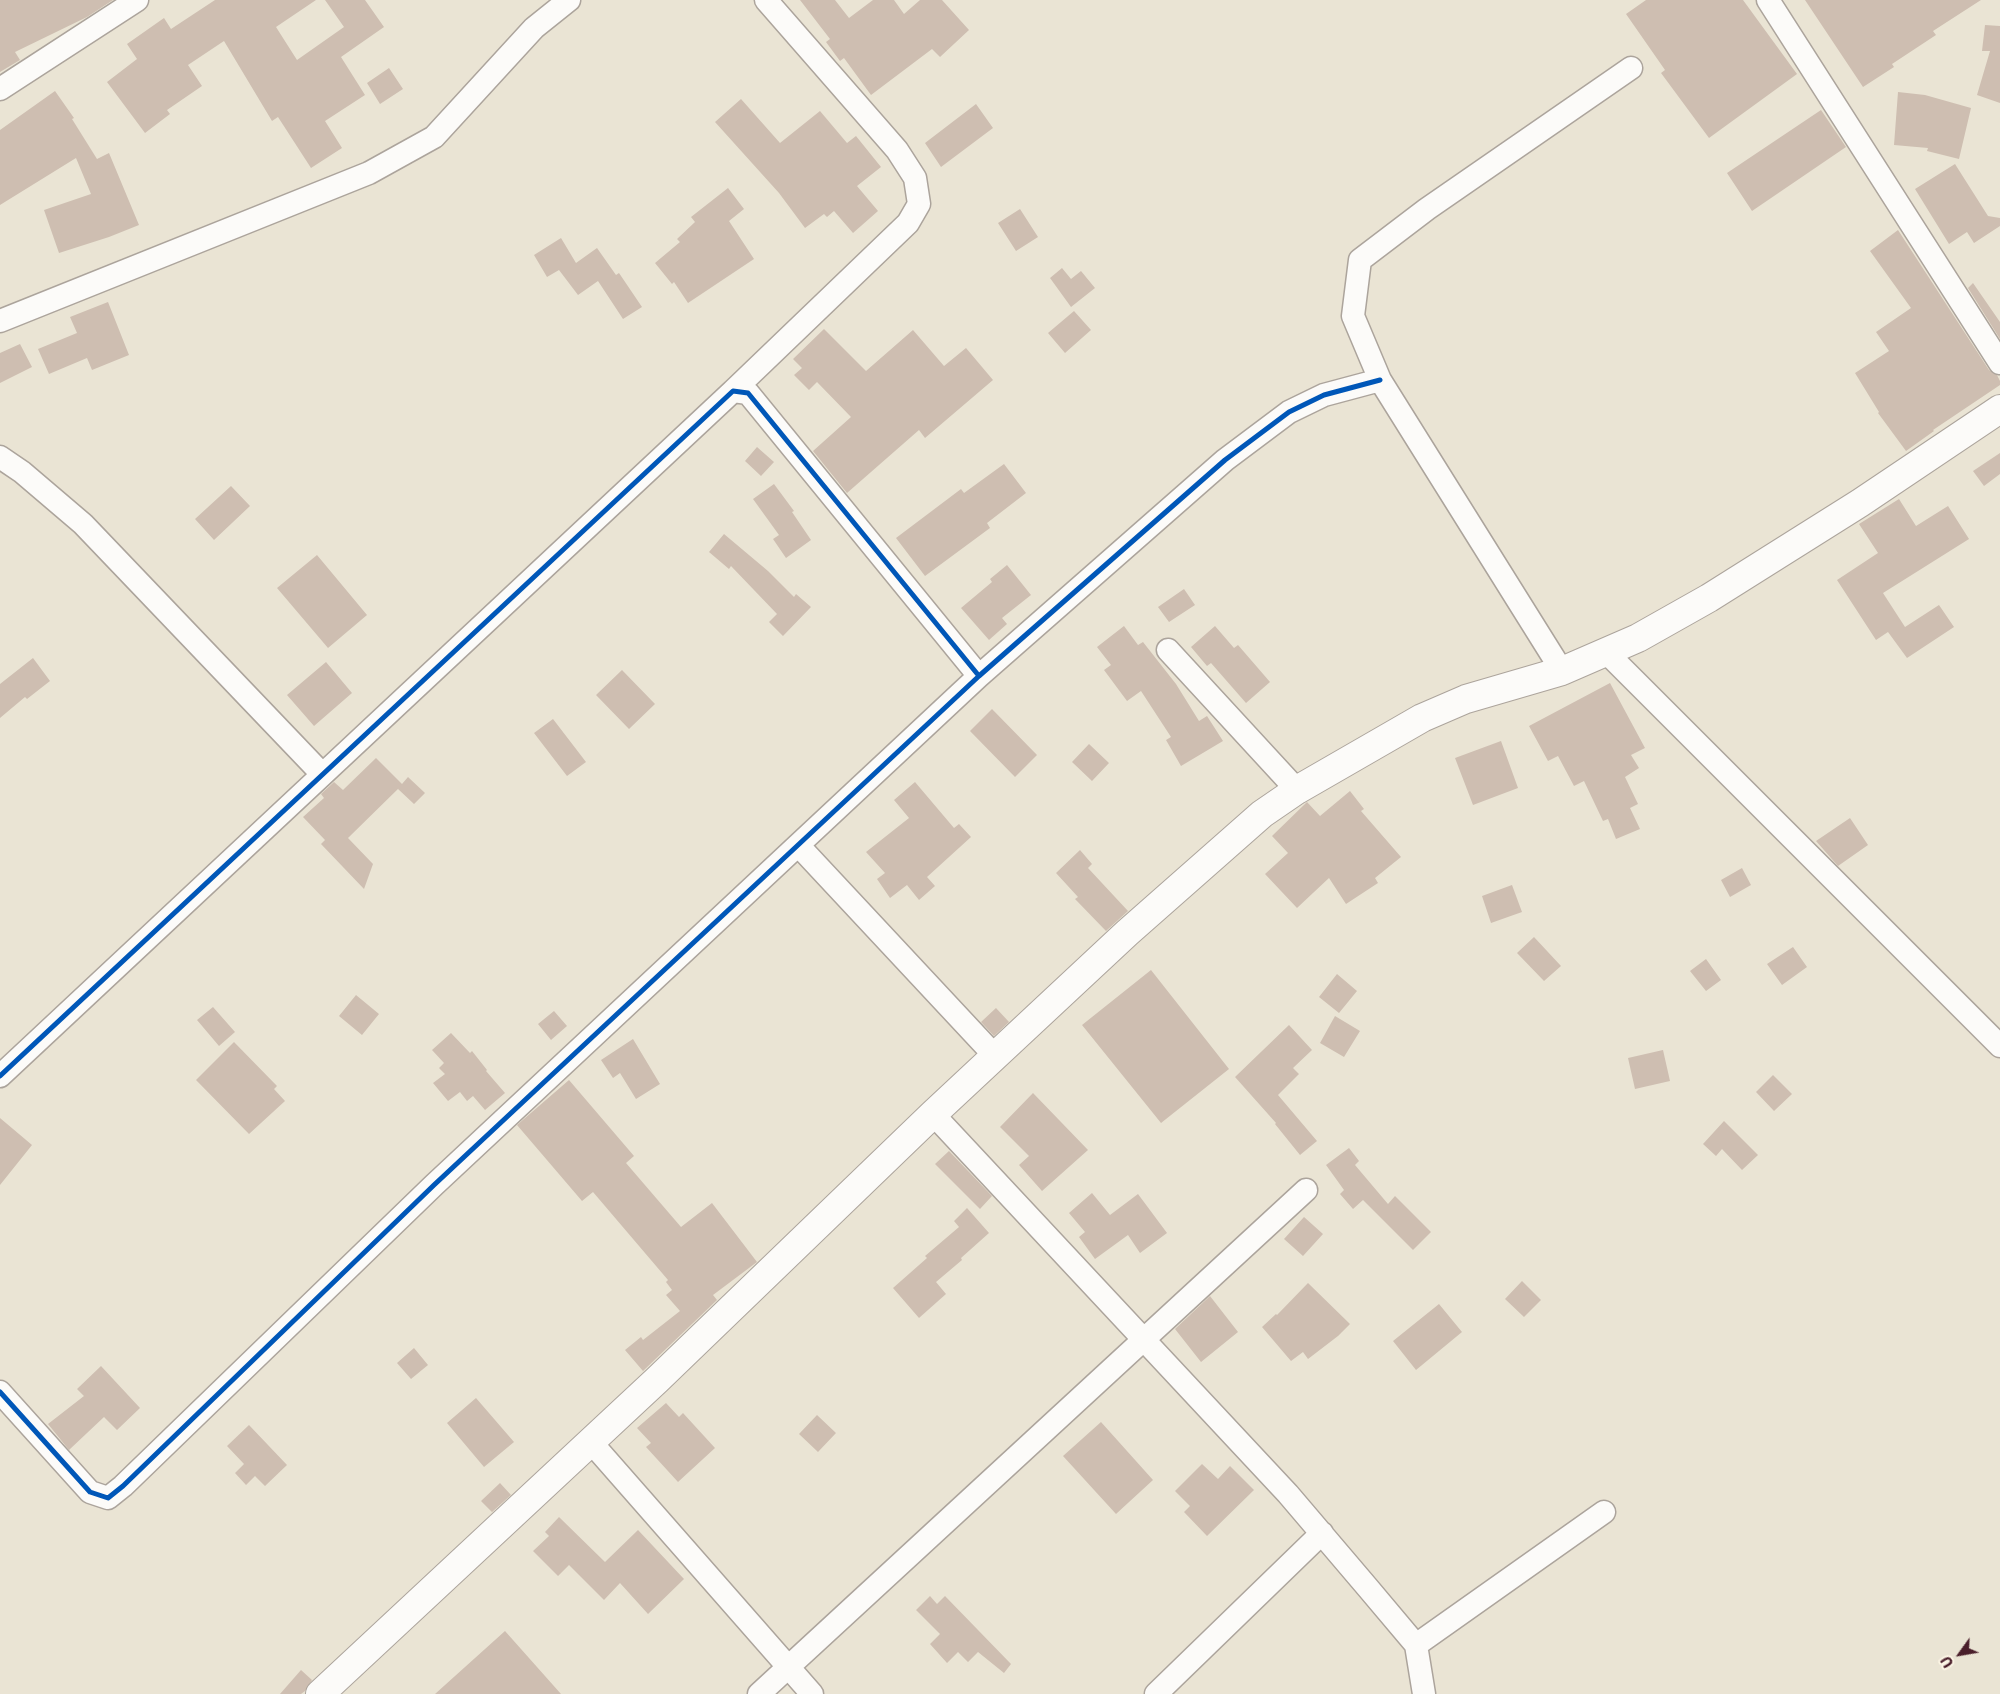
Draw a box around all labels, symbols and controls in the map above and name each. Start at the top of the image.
north arrow [1935,1629,1985,1679]
text: U [1935,1652,1959,1672]

